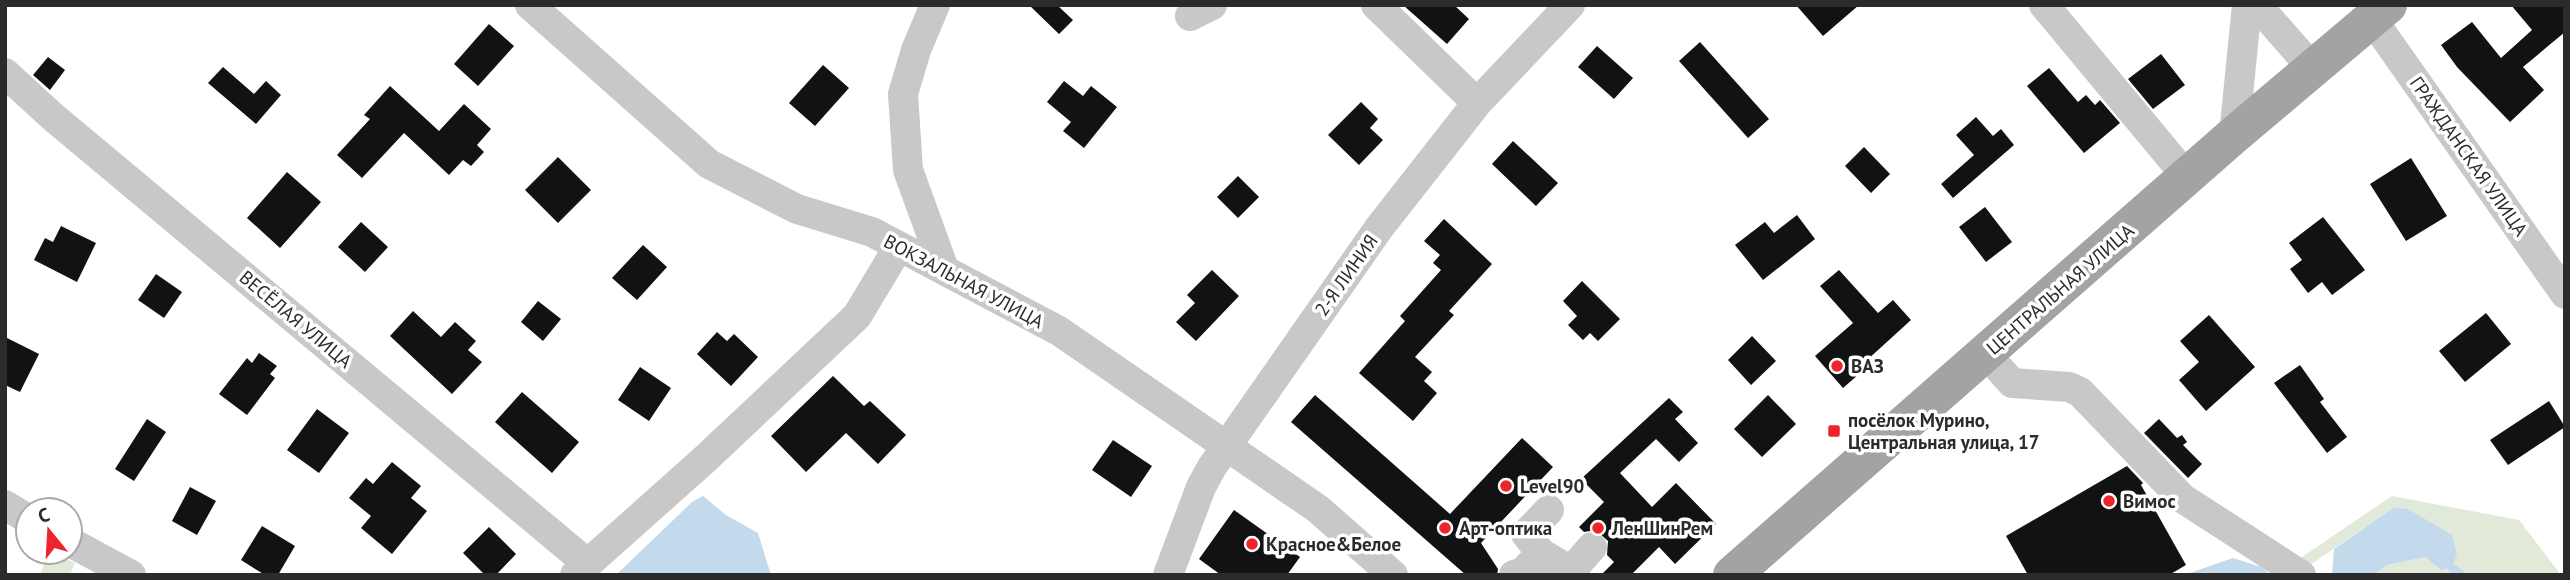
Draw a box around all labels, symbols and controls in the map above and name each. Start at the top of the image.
street label: ГРАЖДАНСКАЯ УЛИЦА [2405,72,2533,240]
street label: ЦЕНТРАЛЬНАЯ УЛИЦА [1981,218,2139,360]
street label: ВОКЗАЛЬНАЯ УЛИЦА [880,229,1048,333]
street label: 2-Я ЛИНИЯ [1309,230,1383,320]
street label: ВЕСЁЛАЯ УЛИЦА [235,265,357,373]
place label: ВАЗ [1851,354,1884,378]
marker: ВАЗ [1829,358,1845,374]
place label: посёлок Мурино, Центральная улица, 17 [1848,408,2039,454]
marker: посёлок Мурино, Центральная улица, 17 [1826,423,1842,439]
place label: Level90 [1520,474,1584,498]
marker: Level90 [1498,478,1514,494]
place label: Вимос [2123,489,2176,513]
marker: Вимос [2101,493,2117,509]
north arrow [14,496,84,566]
text: С [35,502,53,528]
place label: Арт-оптика [1459,516,1552,540]
place label: ЛенШинРем [1611,516,1713,540]
marker: Арт-оптика [1437,520,1453,536]
marker: ЛенШинРем [1590,520,1606,536]
place label: Красное&Белое [1266,532,1401,556]
marker: Красное&Белое [1244,536,1260,552]

